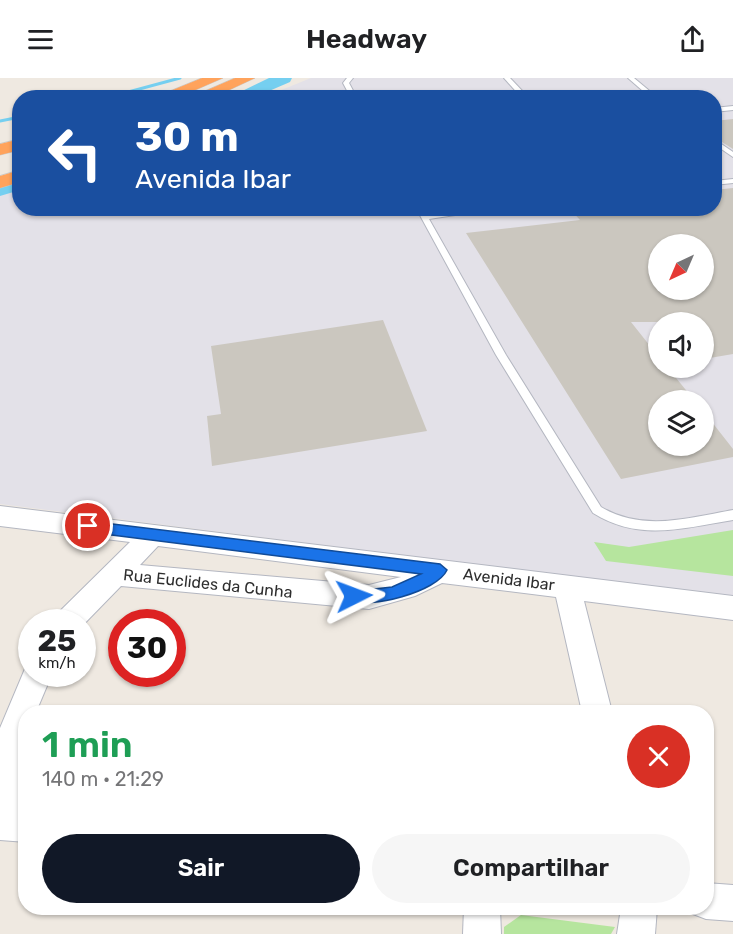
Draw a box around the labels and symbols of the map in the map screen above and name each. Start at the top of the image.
north arrow [648,234,714,300]
pin [62,500,113,551]
position arrow [322,564,386,628]
street label: Avenida Ibar [462,564,556,595]
street label: Rua Euclides da Cunha [122,565,294,602]
speed limit sign: 30 [108,609,186,687]

